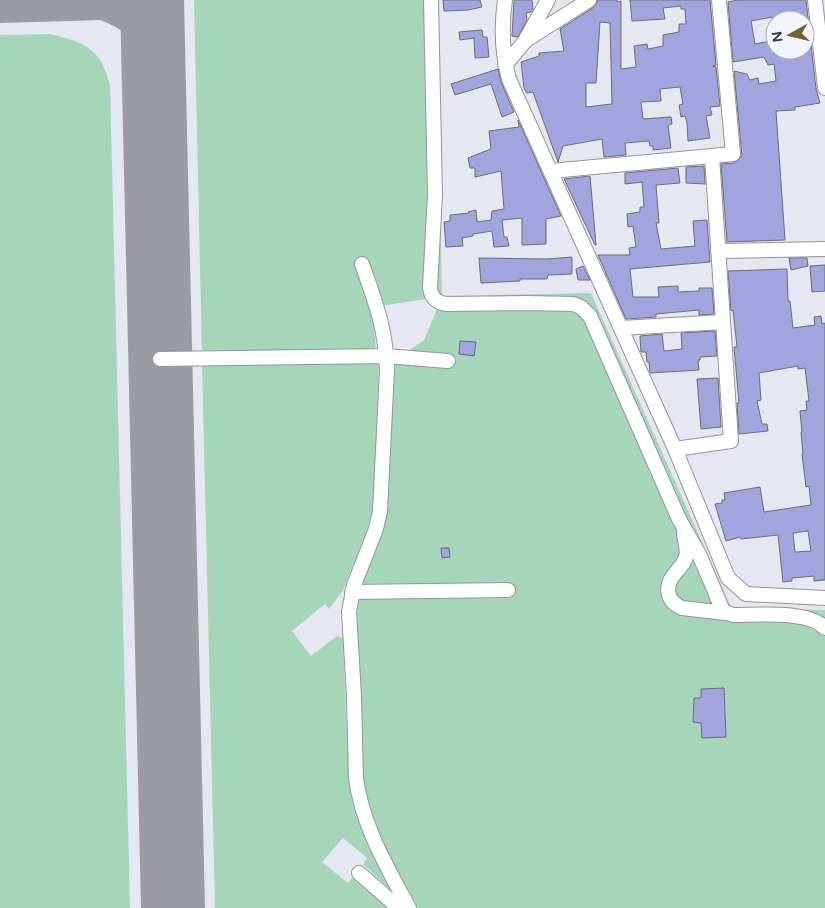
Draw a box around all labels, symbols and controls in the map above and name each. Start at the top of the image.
north arrow [765,10,815,60]
text: N [768,30,787,43]

